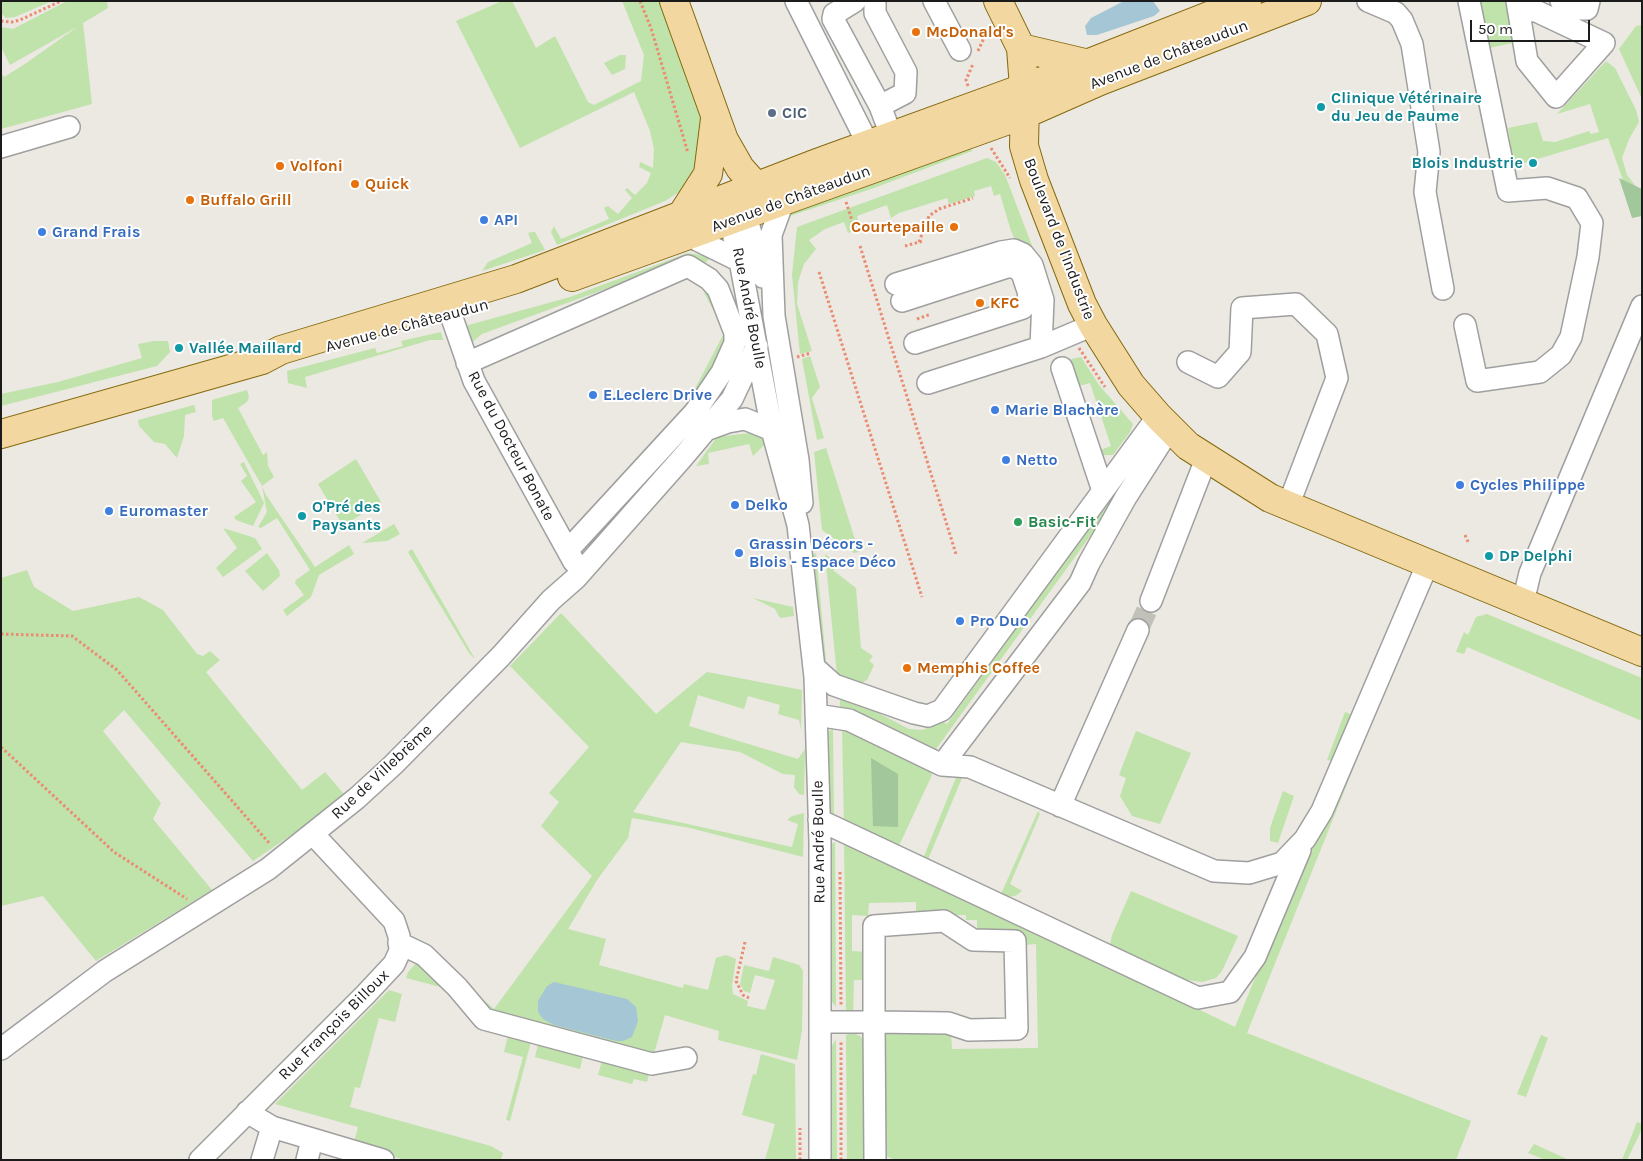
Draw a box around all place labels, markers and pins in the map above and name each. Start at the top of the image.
place label: McDonald's [926,22,1014,42]
marker: McDonald's [910,26,922,38]
place label: Clinique Vétérinaire du Jeu de Paume [1331,88,1482,126]
marker: Clinique Vétérinaire du Jeu de Paume [1315,101,1327,113]
place label: CIC [782,103,807,123]
marker: CIC [766,107,778,119]
place label: Blois Industrie [1412,153,1523,173]
place label: Volfoni [290,156,343,176]
marker: Blois Industrie [1527,157,1539,169]
marker: Volfoni [274,160,286,172]
place label: Quick [365,174,409,194]
marker: Quick [349,178,361,190]
place label: Buffalo Grill [200,190,292,210]
marker: Buffalo Grill [184,194,196,206]
place label: API [494,210,518,230]
marker: API [478,214,490,226]
place label: Courtepaille [851,217,944,237]
marker: Courtepaille [948,221,960,233]
place label: Grand Frais [52,222,140,242]
marker: Grand Frais [36,226,48,238]
place label: KFC [990,293,1019,313]
marker: KFC [974,297,986,309]
place label: Vallée Maillard [189,338,302,358]
marker: Vallée Maillard [173,342,185,354]
place label: E.Leclerc Drive [603,385,712,405]
marker: E.Leclerc Drive [587,389,599,401]
place label: Marie Blachère [1005,400,1119,420]
marker: Marie Blachère [989,404,1001,416]
place label: Netto [1016,450,1058,470]
marker: Netto [1000,454,1012,466]
place label: Cycles Philippe [1470,475,1585,495]
marker: Cycles Philippe [1454,479,1466,491]
place label: Delko [745,495,788,515]
place label: O'Pré des Paysants [312,497,381,535]
marker: Delko [729,499,741,511]
place label: Euromaster [119,501,208,521]
marker: Euromaster [103,505,115,517]
marker: O'Pré des Paysants [296,510,308,522]
place label: Basic-Fit [1028,512,1096,532]
marker: Basic-Fit [1012,516,1024,528]
place label: Grassin Décors - Blois - Espace Déco [749,534,896,572]
place label: DP Delphi [1499,546,1573,566]
marker: Grassin Décors - Blois - Espace Déco [733,547,745,559]
marker: DP Delphi [1483,550,1495,562]
place label: Pro Duo [970,611,1029,631]
marker: Pro Duo [954,615,966,627]
place label: Memphis Coffee [917,658,1040,678]
marker: Memphis Coffee [901,662,913,674]

